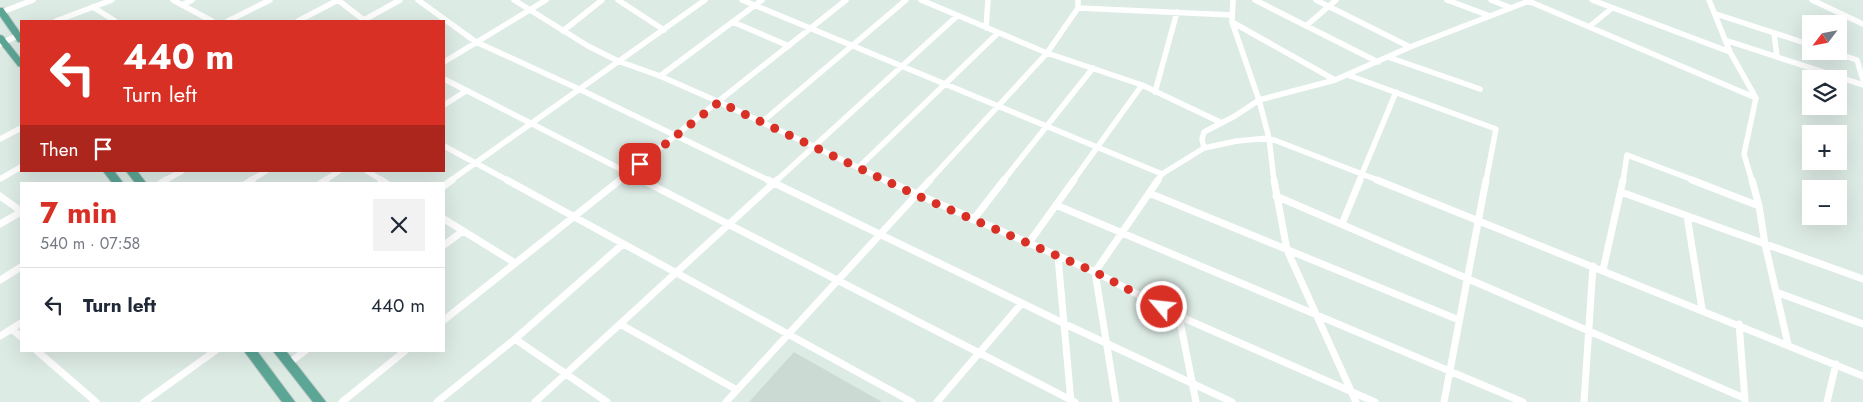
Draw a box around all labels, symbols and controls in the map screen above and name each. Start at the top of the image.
north arrow [1802,15,1848,60]
map controls [1802,15,1847,225]
text: 440 m [123,32,234,82]
icon: left [40,40,105,105]
button: layers [1802,70,1847,115]
text: Turn left [123,78,197,110]
button: + [1802,125,1847,170]
icon: arrive [89,135,117,163]
text: Then [40,136,79,163]
pin [619,143,661,185]
icon: arrive [626,150,654,178]
button: − [1802,180,1847,225]
text: 7 min [40,191,117,234]
button: close [373,199,425,251]
text: 540 m · 07:58 [40,232,140,255]
position arrow [1135,280,1187,332]
icon: left [40,291,68,319]
text: Turn left [83,292,156,319]
text: 440 m [371,292,425,319]

